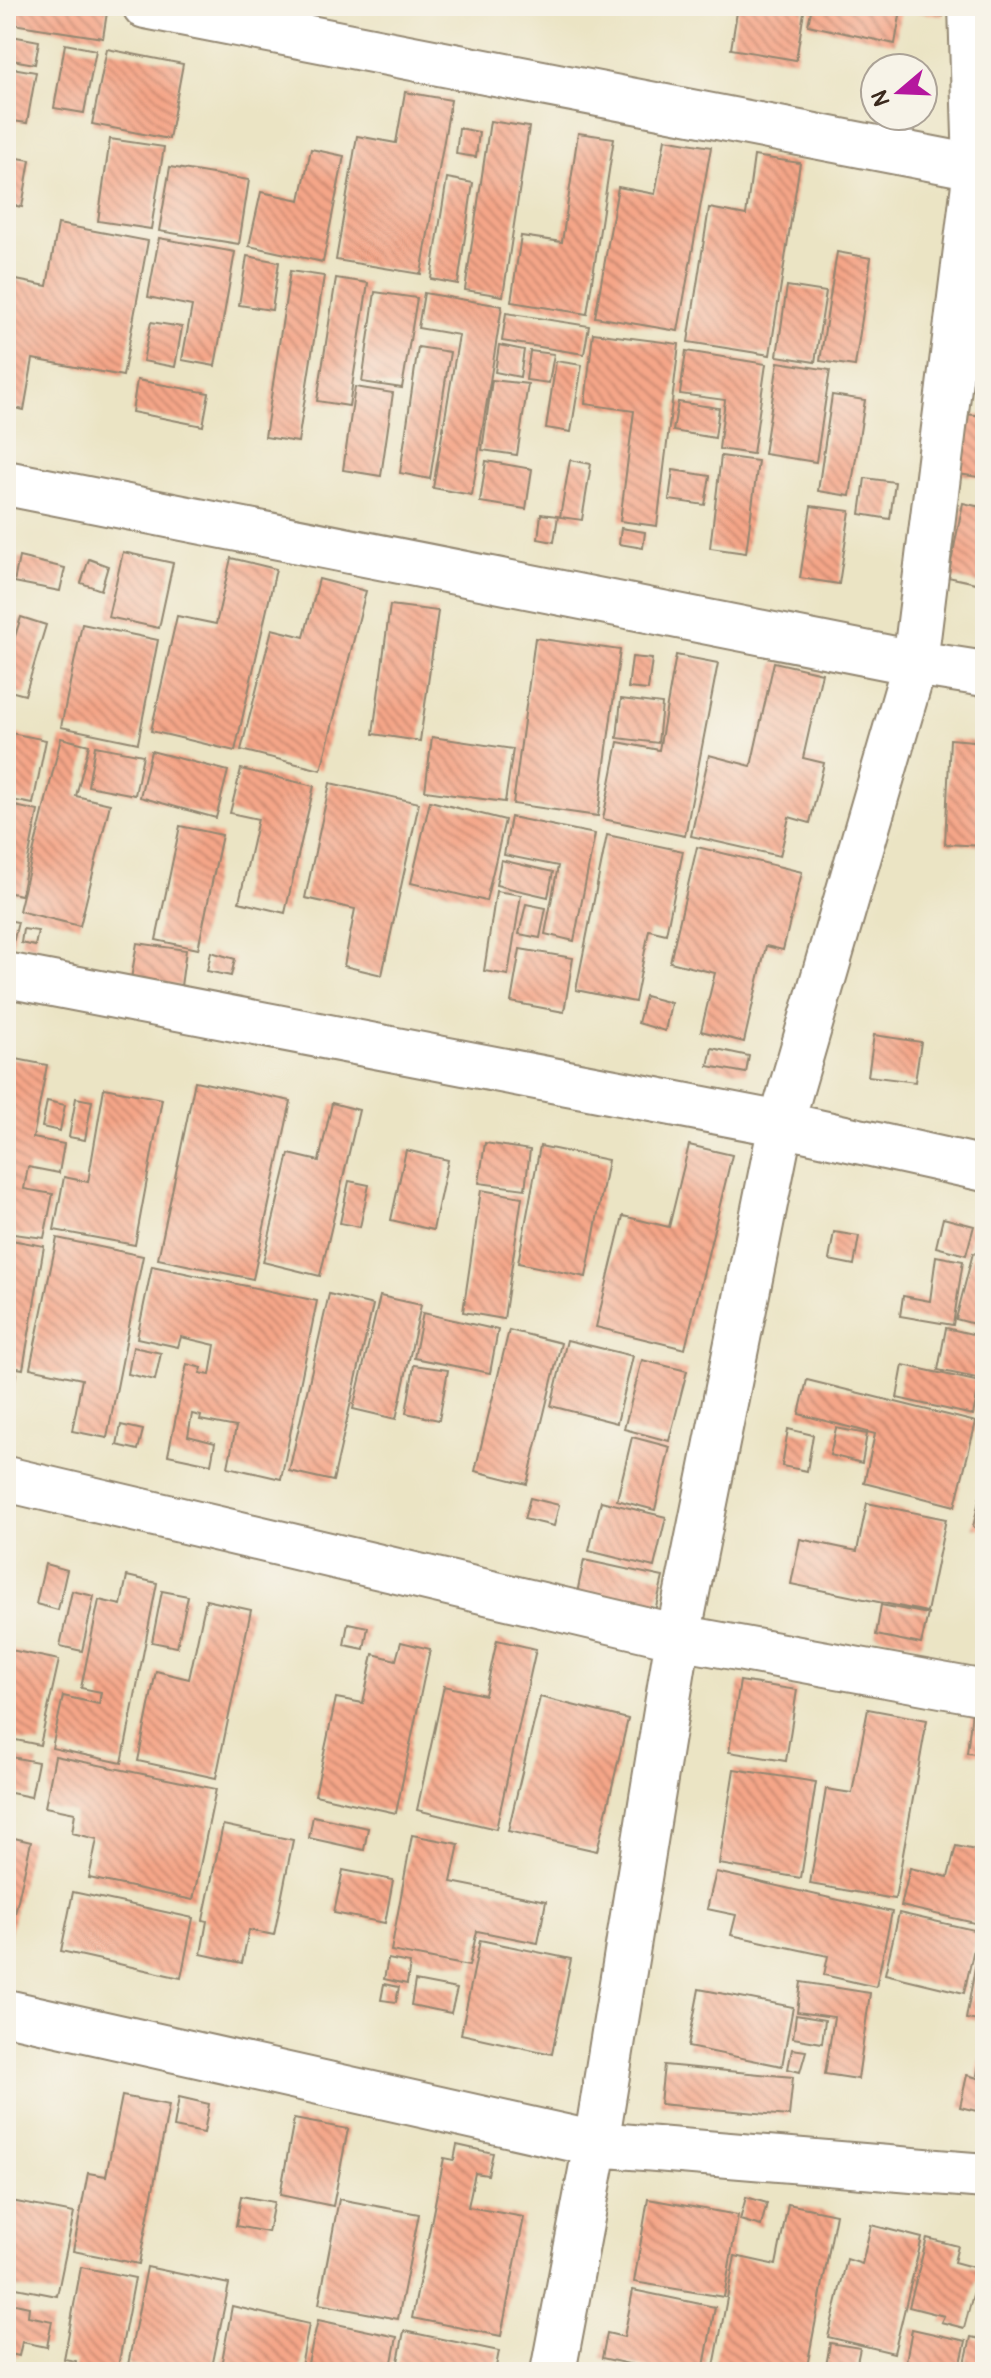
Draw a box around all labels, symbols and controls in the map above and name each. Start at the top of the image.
north arrow [859,52,939,132]
text: N [865,86,897,110]

